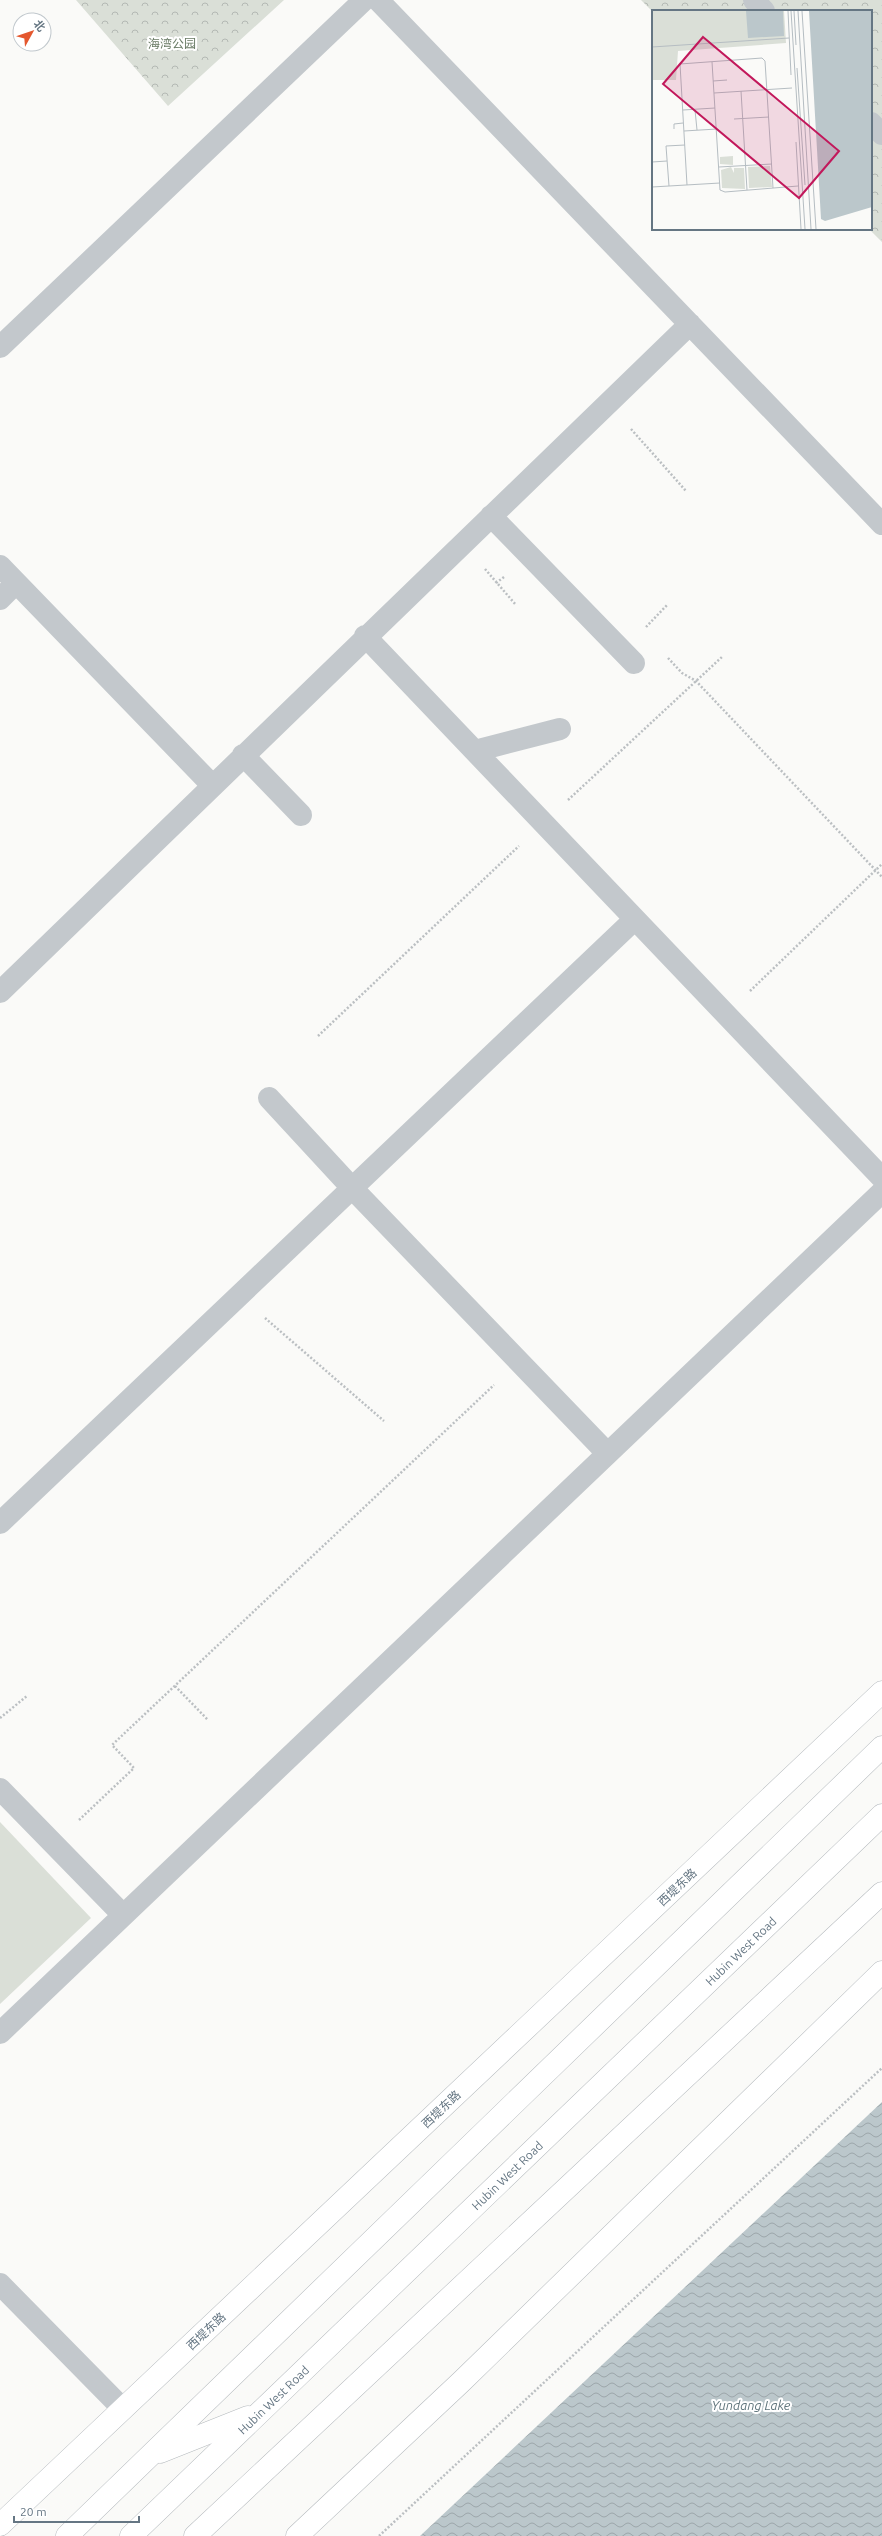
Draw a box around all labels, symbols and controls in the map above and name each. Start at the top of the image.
inset map [652,10,872,230]
north arrow [12,12,52,52]
text: 北 [32,18,48,34]
park label: 海湾公园 [148,37,196,50]
street label: 西堤东路 [655,1866,699,1908]
street label: Hubin West Road [703,1914,778,1988]
street label: 西堤东路 [419,2088,463,2130]
street label: Hubin West Road [469,2138,545,2212]
street label: 西堤东路 [184,2310,228,2352]
street label: Hubin West Road [235,2363,311,2436]
water label: Yundang Lake [712,2398,791,2412]
scale bar [14,2498,139,2524]
text: 20 m [20,2505,47,2518]

